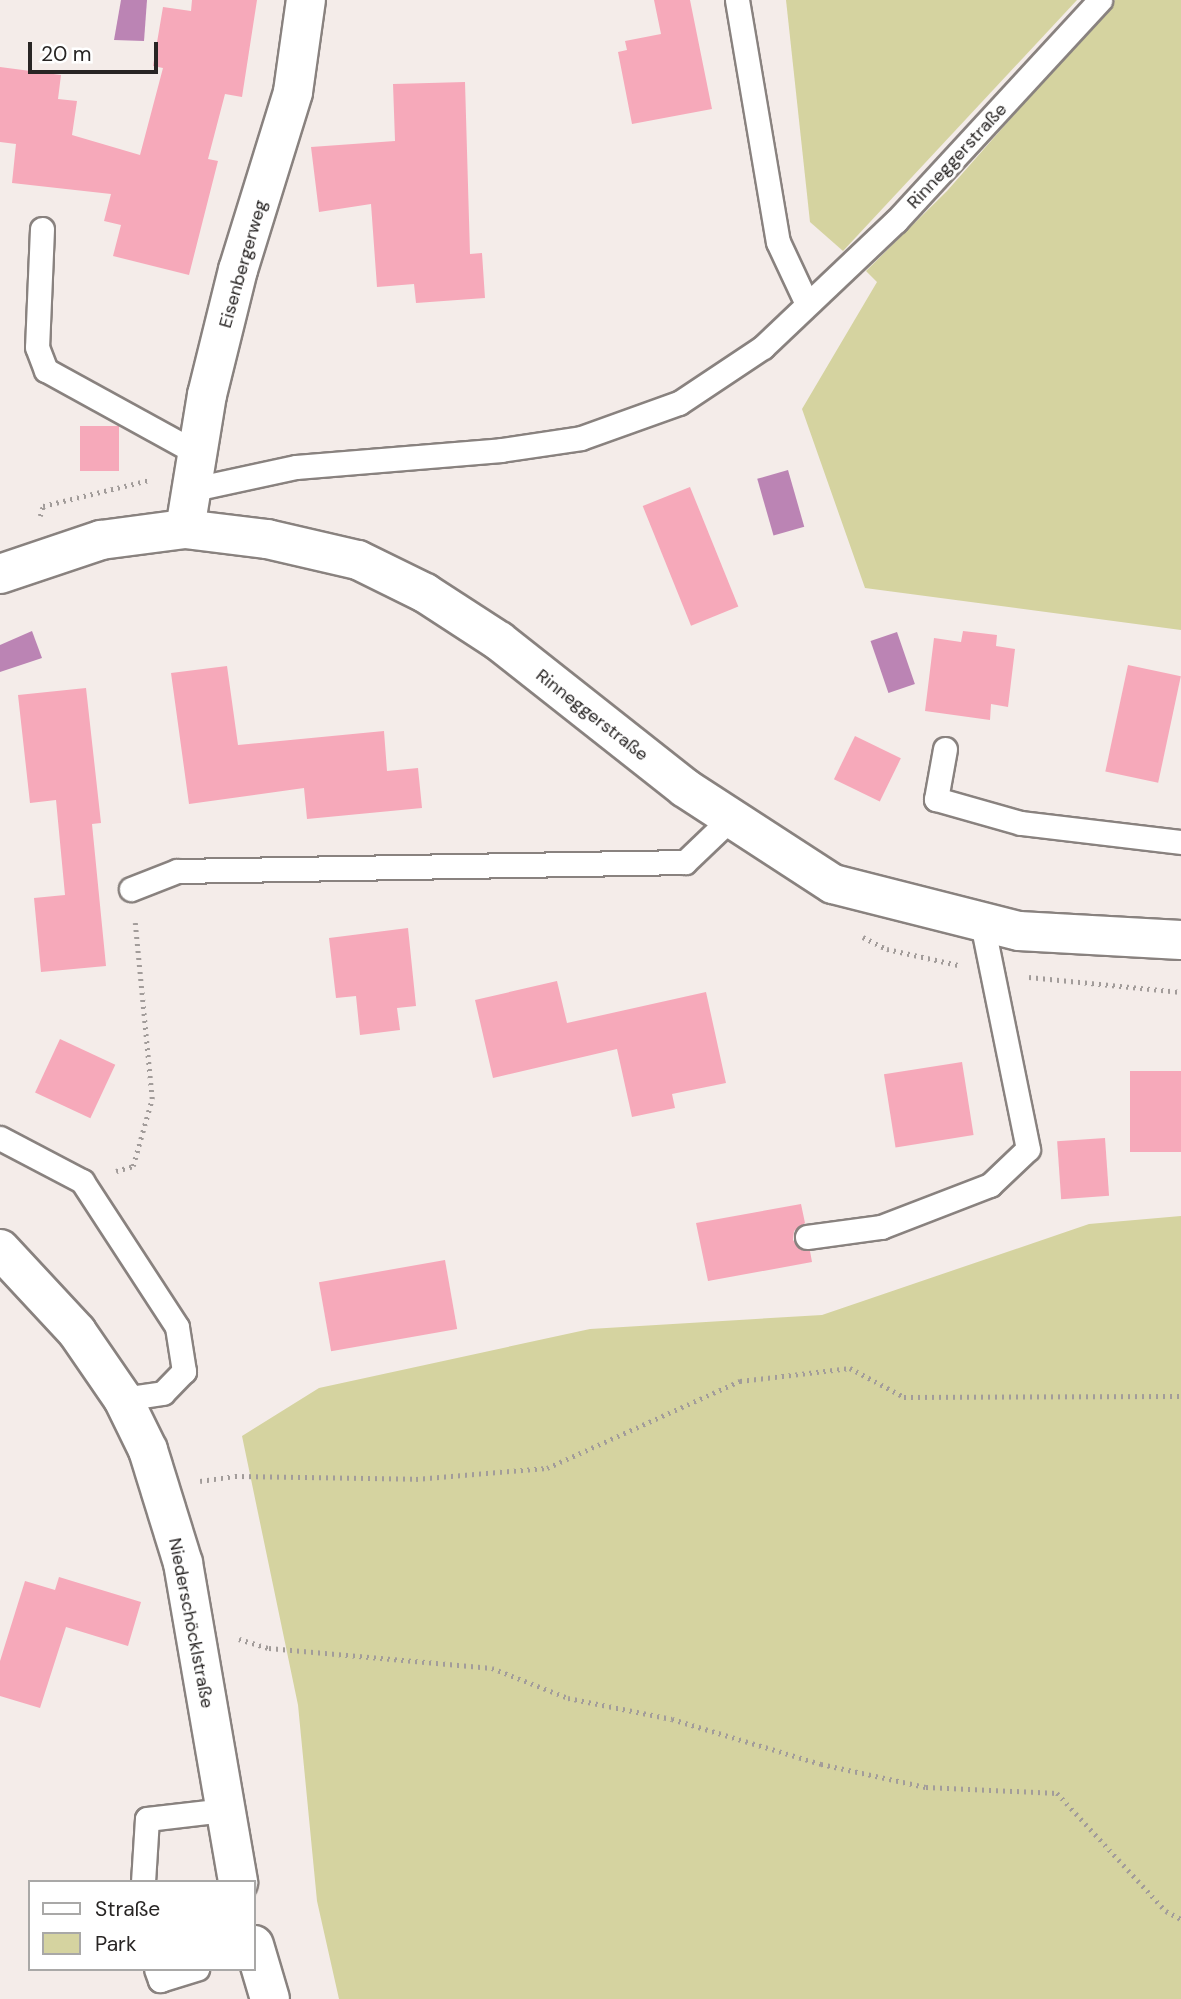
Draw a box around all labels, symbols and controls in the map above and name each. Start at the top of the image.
scale bar [32,28,161,72]
text: 20 m [41,40,92,68]
street label: Rinneggerstraße [903,99,1011,213]
street label: Eisenbergerweg [214,197,272,331]
street label: Rinneggerstraße [532,664,652,766]
street label: Niederschöcklstraße [164,1536,218,1710]
legend [28,1880,256,1971]
text: Straße [95,1895,160,1923]
text: Park [95,1930,136,1958]

